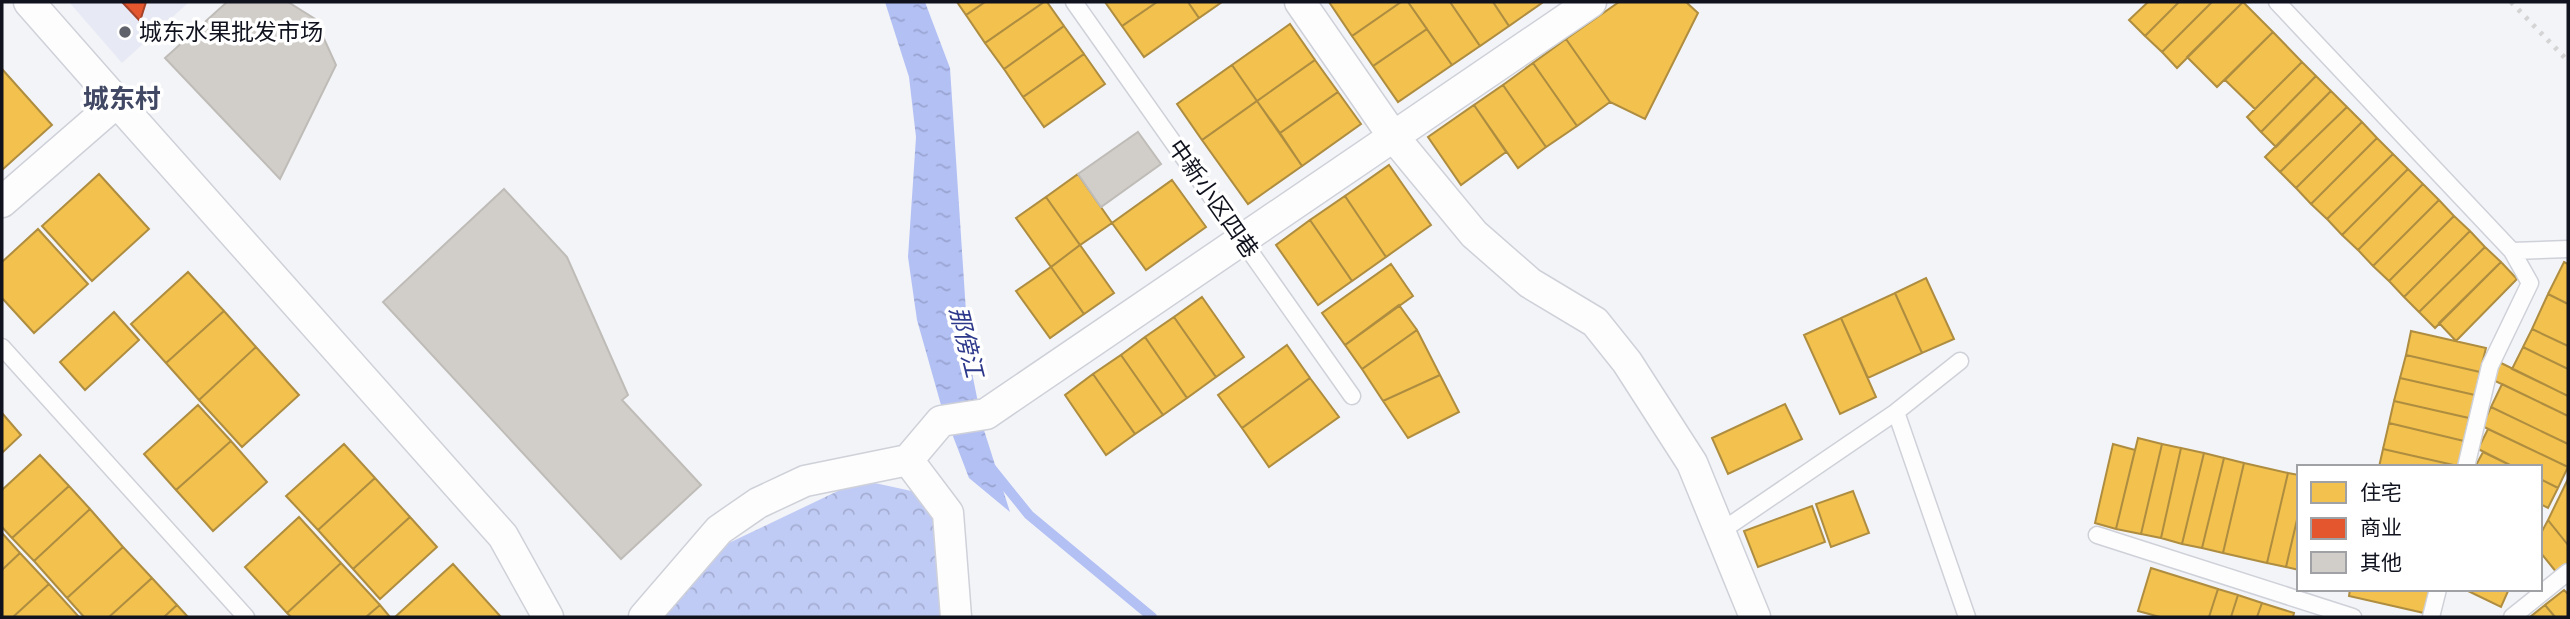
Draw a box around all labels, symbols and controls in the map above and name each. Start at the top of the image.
place label: 城东水果批发市场 [139,19,323,46]
marker: 城东水果批发市场 [117,24,133,40]
district label: 城东村 [83,84,161,115]
street label: 中新小区四巷 [1162,135,1264,263]
water label: 那傍江 [944,304,989,383]
legend [2297,465,2542,591]
text: 住宅 [2360,481,2402,505]
text: 商业 [2360,516,2402,540]
text: 其他 [2360,551,2402,575]

